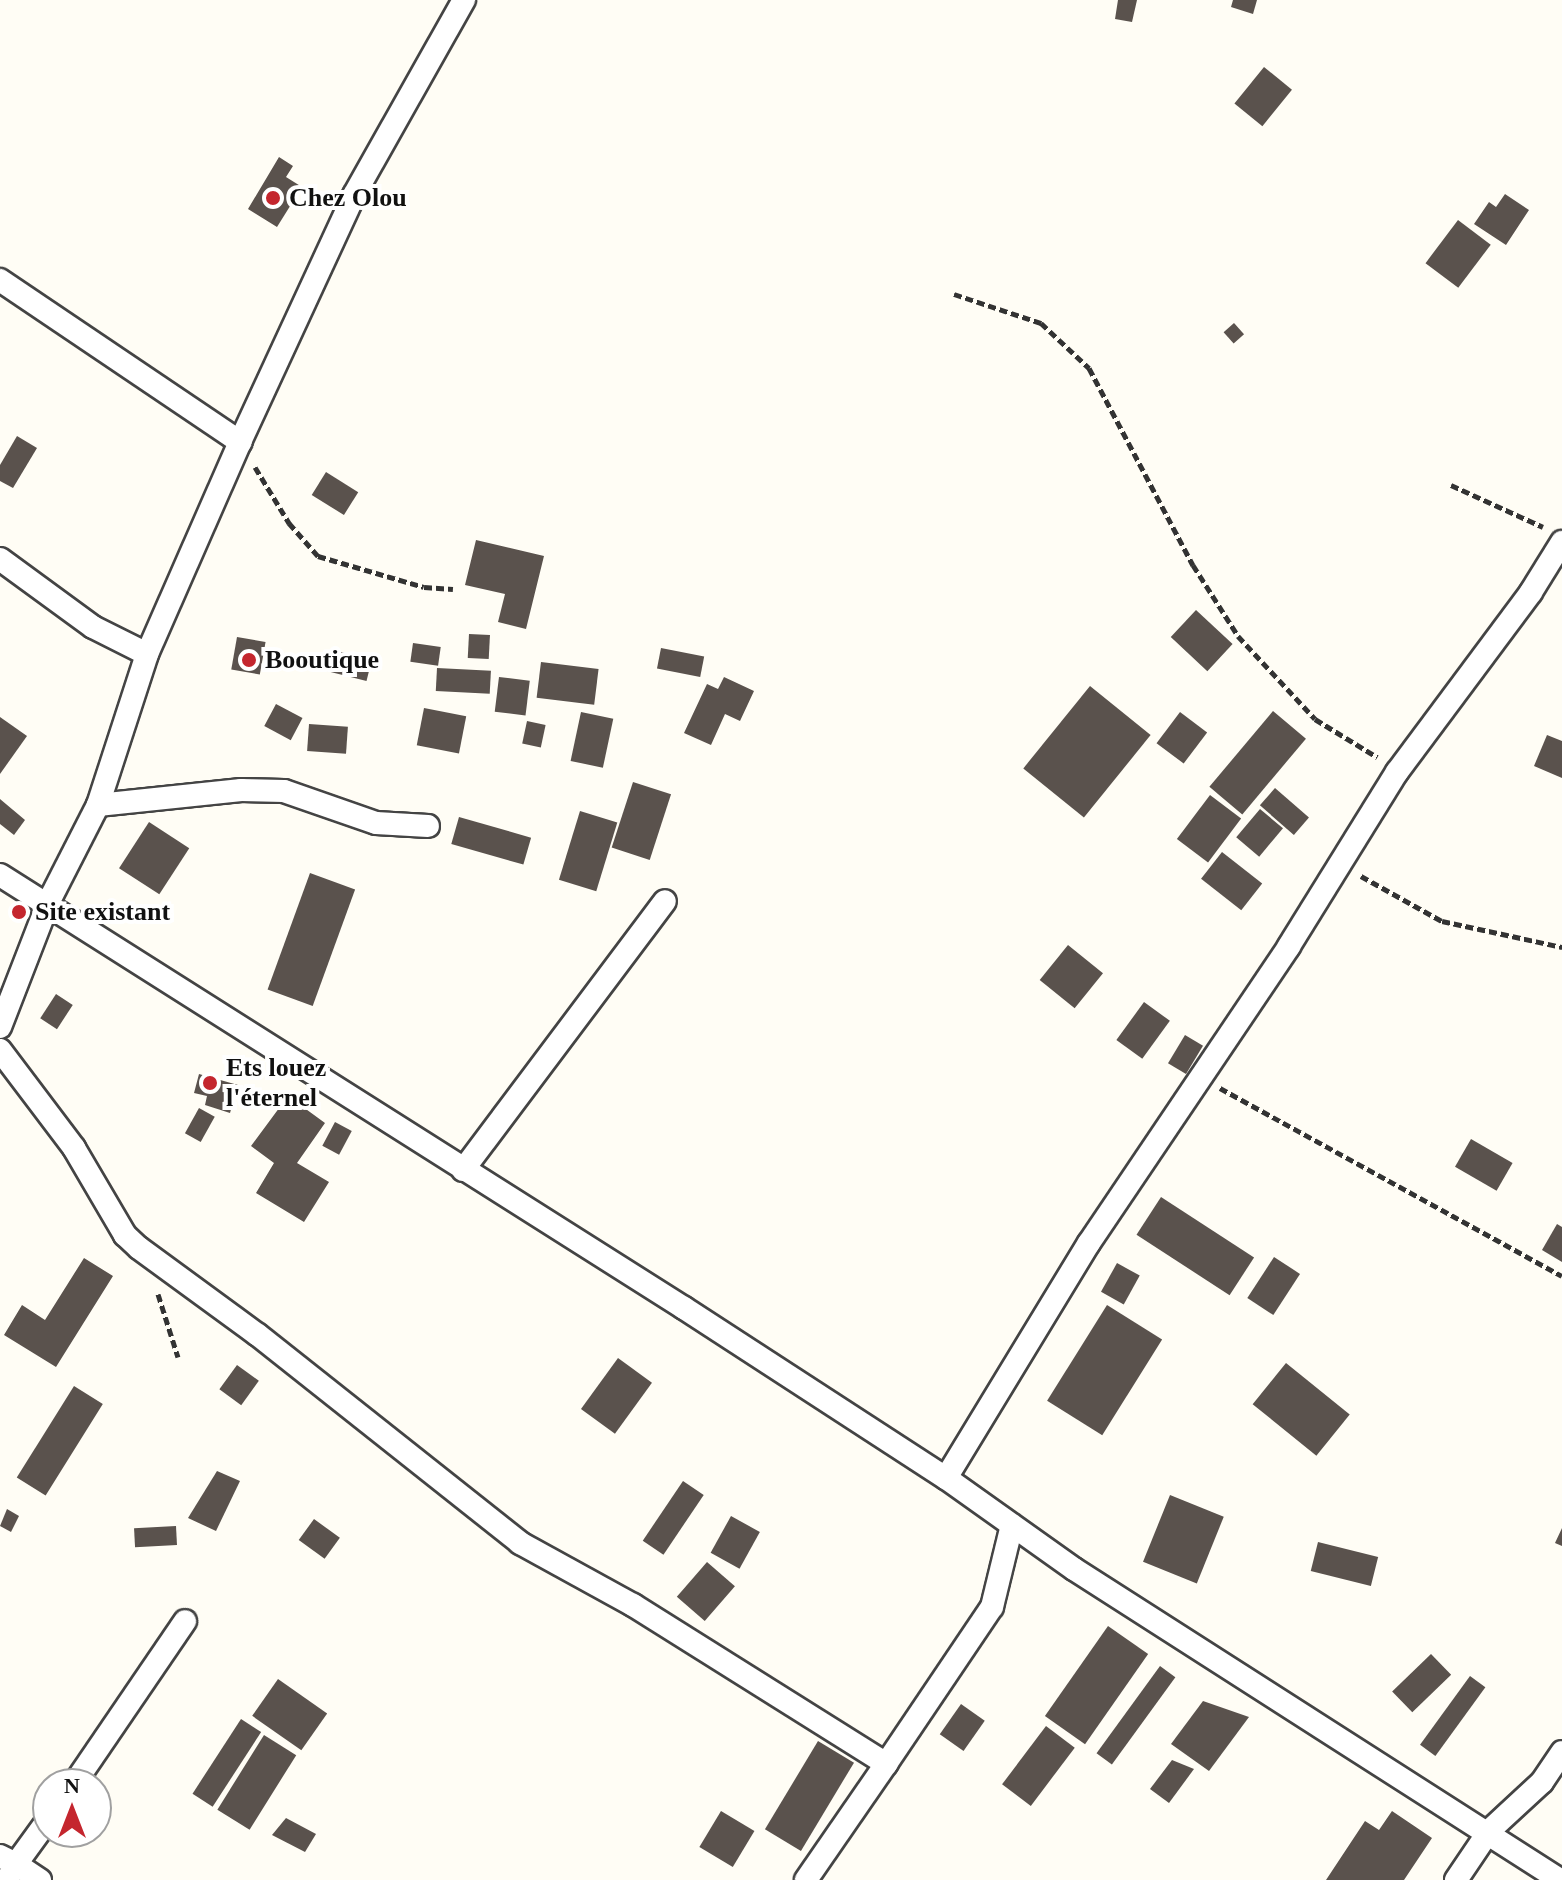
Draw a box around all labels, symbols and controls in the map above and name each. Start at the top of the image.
place label: Chez Olou [289,182,407,214]
marker: Chez Olou [264,189,282,207]
place label: Booutique [265,644,379,676]
marker: Booutique [240,651,258,669]
place label: Site existant [35,896,170,928]
marker: Site existant [10,903,28,921]
place label: Ets louez l'éternel [226,1052,326,1114]
marker: Ets louez l'éternel [201,1074,219,1092]
north arrow [32,1768,112,1848]
text: N [64,1773,80,1798]

